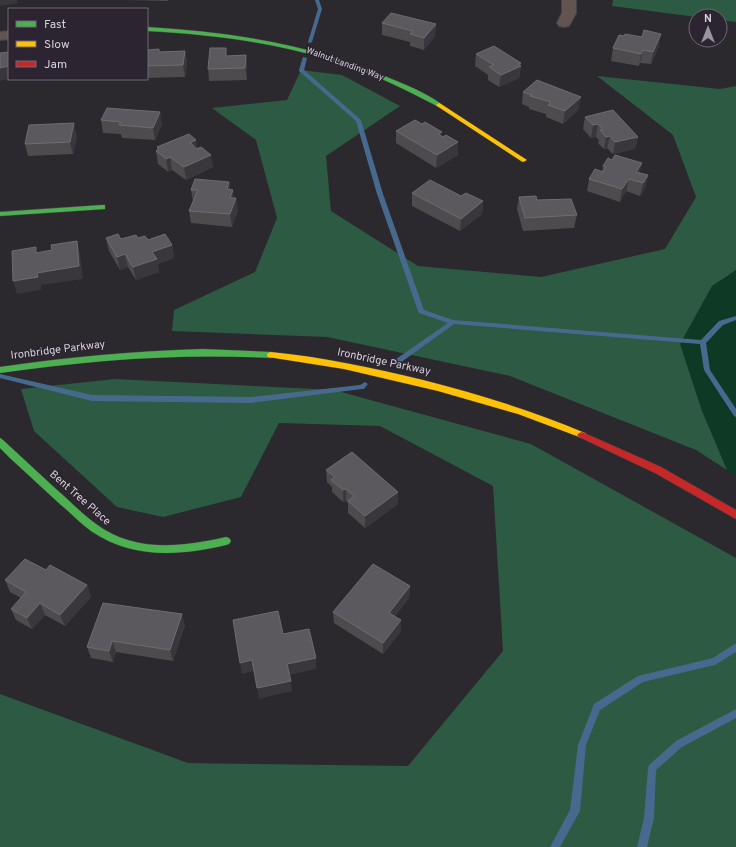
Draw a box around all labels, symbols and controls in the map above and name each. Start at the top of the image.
legend [8,8,148,80]
north arrow [688,8,728,48]
text: N [704,12,712,26]
text: Fast [44,17,66,33]
text: Slow [44,37,70,53]
street label: Walnut Landing Way [305,45,385,83]
text: Jam [44,57,67,73]
street label: Ironbridge Parkway [10,337,106,363]
street label: Ironbridge Parkway [336,345,432,379]
street label: Bent Tree Place [46,467,114,529]

